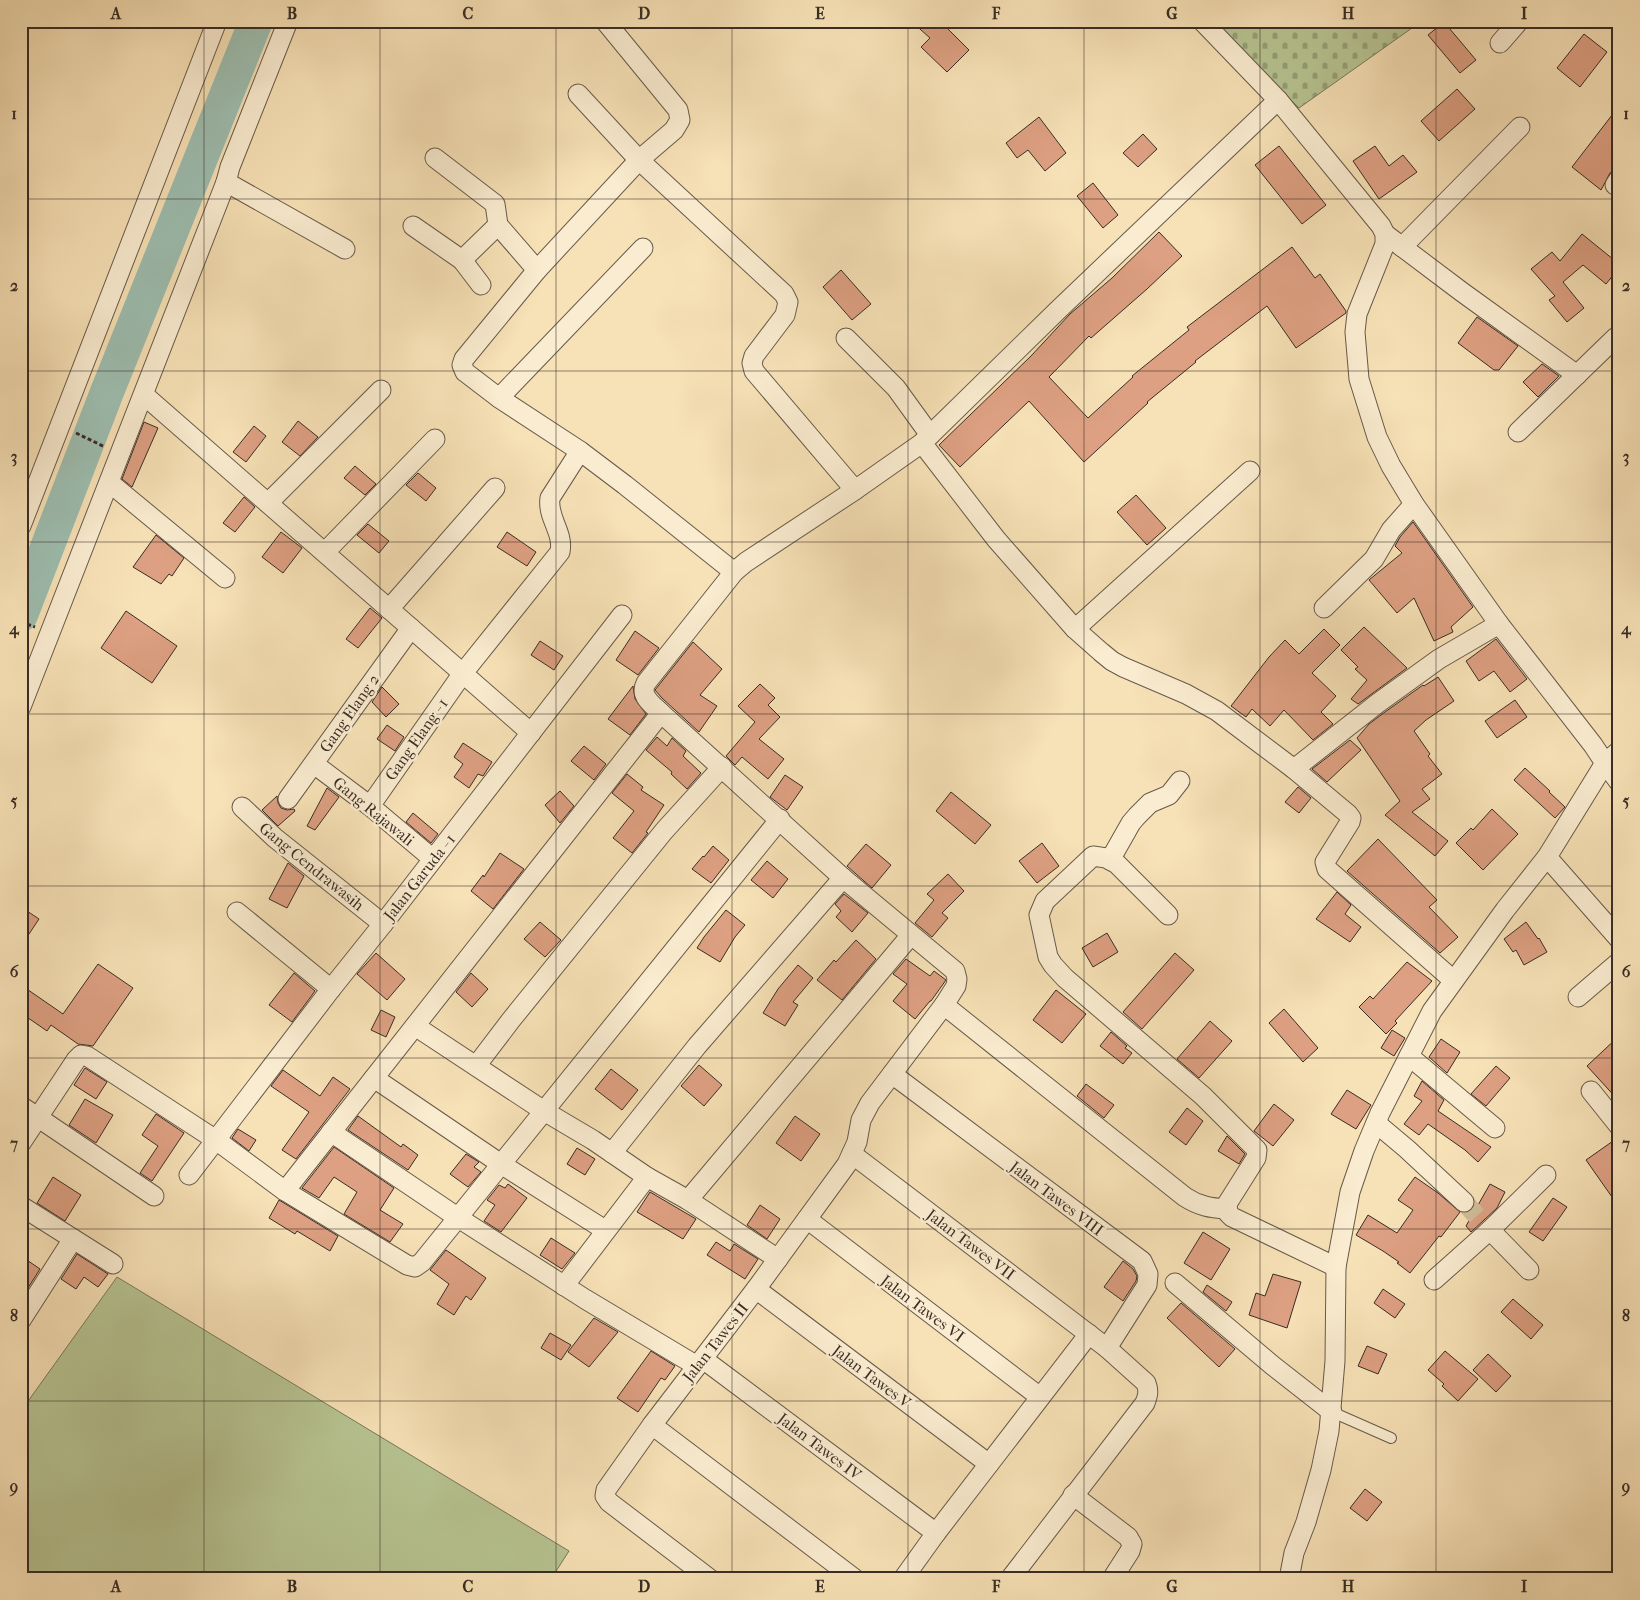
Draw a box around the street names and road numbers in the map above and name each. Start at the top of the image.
street label: Gang Elang 2 [316,671,383,756]
street label: Gang Elang - 1 [381,694,452,784]
street label: Gang Rajawali [329,773,418,850]
street label: Gang Cendrawasih [255,818,368,914]
street label: Jalan Garuda - 1 [378,830,459,926]
street label: Jalan Tawes VIII [1005,1156,1107,1240]
street label: Jalan Tawes VII [921,1204,1019,1284]
street label: Jalan Tawes VI [876,1270,968,1346]
street label: Jalan Tawes II [677,1299,752,1387]
street label: Jalan Tawes V [827,1339,915,1412]
street label: Jalan Tawes IV [773,1408,866,1484]

